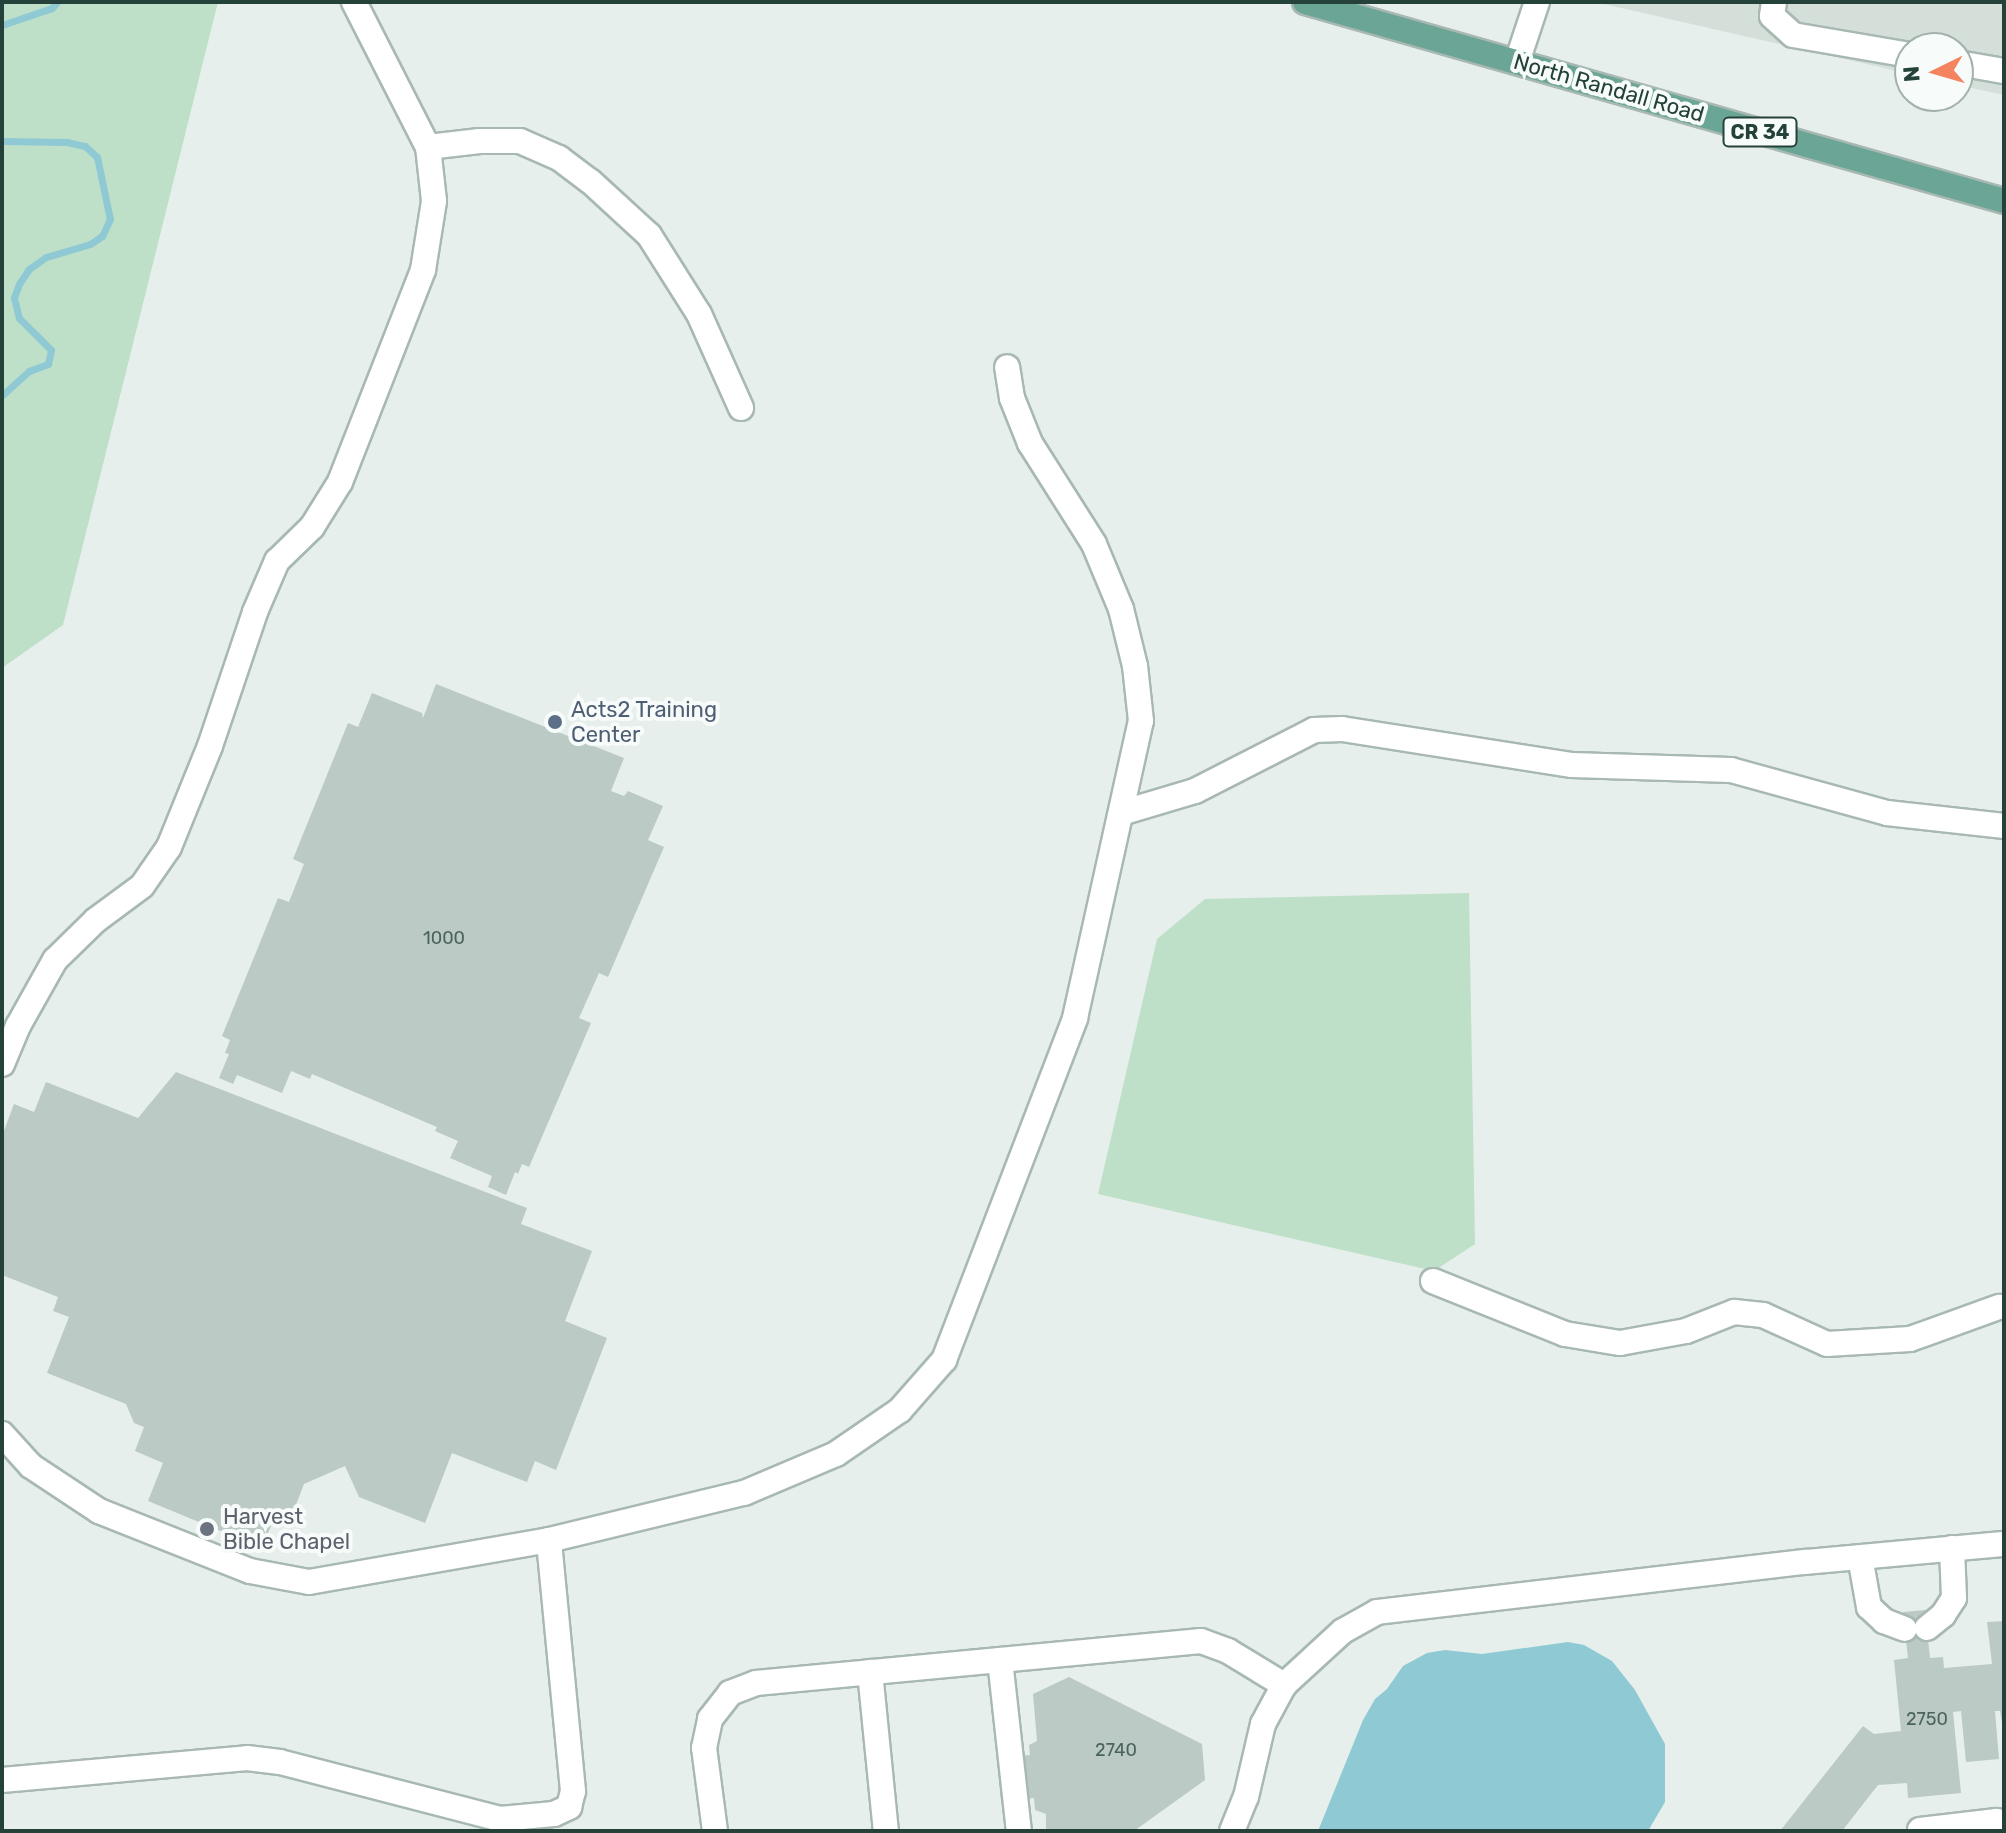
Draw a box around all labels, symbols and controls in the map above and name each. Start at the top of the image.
north arrow [1894,32,1974,112]
street label: North Randall Road [1511,48,1707,128]
text: N [1897,65,1926,83]
road number: CR 34 [1722,116,1798,148]
place label: Acts2 Training Center [571,696,718,748]
marker: Acts2 Training Center [546,713,564,731]
house number: 1000 [423,927,465,949]
place label: Harvest Bible Chapel [223,1503,350,1554]
marker: Harvest Bible Chapel [198,1520,216,1538]
house number: 2750 [1906,1708,1948,1730]
house number: 2740 [1095,1739,1137,1761]

